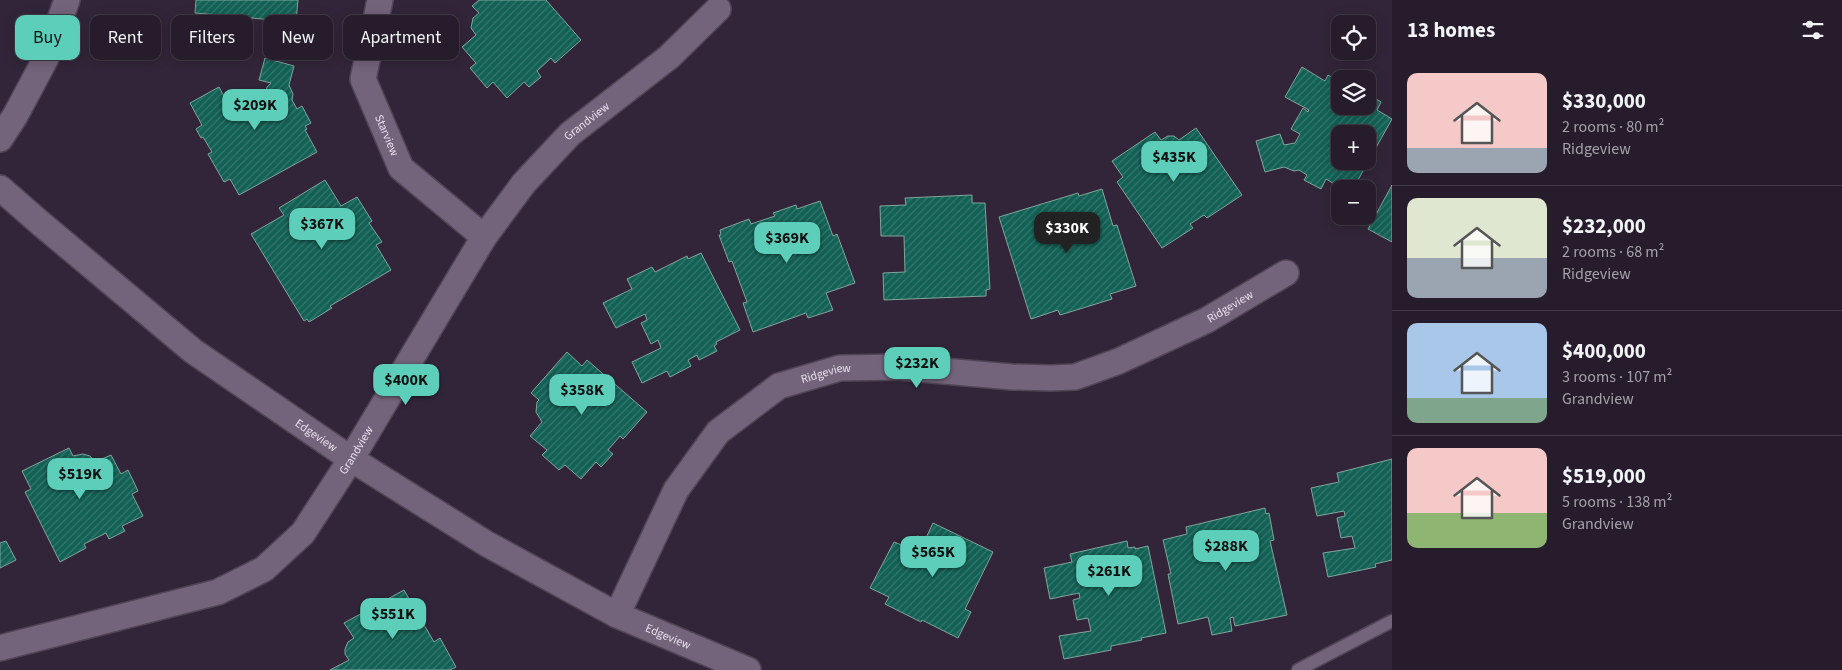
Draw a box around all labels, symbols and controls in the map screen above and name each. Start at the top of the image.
chip: Buy [15,15,80,60]
chip: Rent [90,15,161,60]
chip: Filters [171,15,253,60]
chip: New [263,15,333,60]
chip: Apartment [343,15,459,60]
map controls [1331,15,1376,225]
button: locate [1331,15,1376,60]
text: 13 homes [1407,15,1495,45]
icon: filters [1799,16,1827,44]
button: layers [1331,70,1376,115]
text: $330,000 [1562,86,1646,116]
pin: $209K [220,88,290,131]
icon: home [1447,93,1507,153]
text: $209K [233,94,277,116]
street label: Grandview [560,98,613,144]
street label: Starview [371,112,404,159]
text: 2 rooms · 80 m² [1562,116,1664,138]
button: + [1331,125,1376,170]
text: Ridgeview [1562,138,1631,160]
pin: $435K [1139,140,1209,183]
text: $435K [1152,146,1196,168]
button: − [1331,180,1376,225]
pin: $367K [287,208,357,250]
text: $232,000 [1562,211,1646,241]
pin: $330K [1032,212,1102,254]
text: $367K [300,213,344,235]
text: $330K [1045,217,1089,239]
icon: home [1447,218,1507,278]
pin: $369K [752,222,822,264]
text: $369K [765,227,809,249]
text: 2 rooms · 68 m² [1562,241,1664,263]
text: Ridgeview [1562,263,1631,285]
street label: Ridgeview [1204,286,1257,327]
text: $400,000 [1562,336,1646,366]
icon: home [1447,343,1507,403]
pin: $232K [882,346,952,389]
text: $232K [895,352,939,374]
street label: Ridgeview [799,359,851,388]
pin: $400K [371,364,441,406]
text: 3 rooms · 107 m² [1562,366,1672,388]
text: $400K [384,369,428,391]
pin: $358K [547,374,617,416]
text: $358K [560,379,604,401]
text: Grandview [1562,388,1634,410]
street label: Edgeview [292,415,341,456]
street label: Grandview [335,422,378,478]
pin: $519K [45,458,115,500]
text: $519,000 [1562,461,1646,491]
text: $519K [58,463,102,485]
icon: home [1447,468,1507,528]
text: 5 rooms · 138 m² [1562,491,1672,513]
text: Grandview [1562,513,1634,535]
pin: $288K [1191,530,1261,572]
text: $288K [1204,535,1248,557]
pin: $565K [898,536,968,578]
text: $565K [911,541,955,563]
pin: $261K [1074,554,1144,597]
text: $261K [1087,560,1131,582]
pin: $551K [358,598,428,640]
text: $551K [371,603,415,625]
street label: Edgeview [643,619,694,654]

